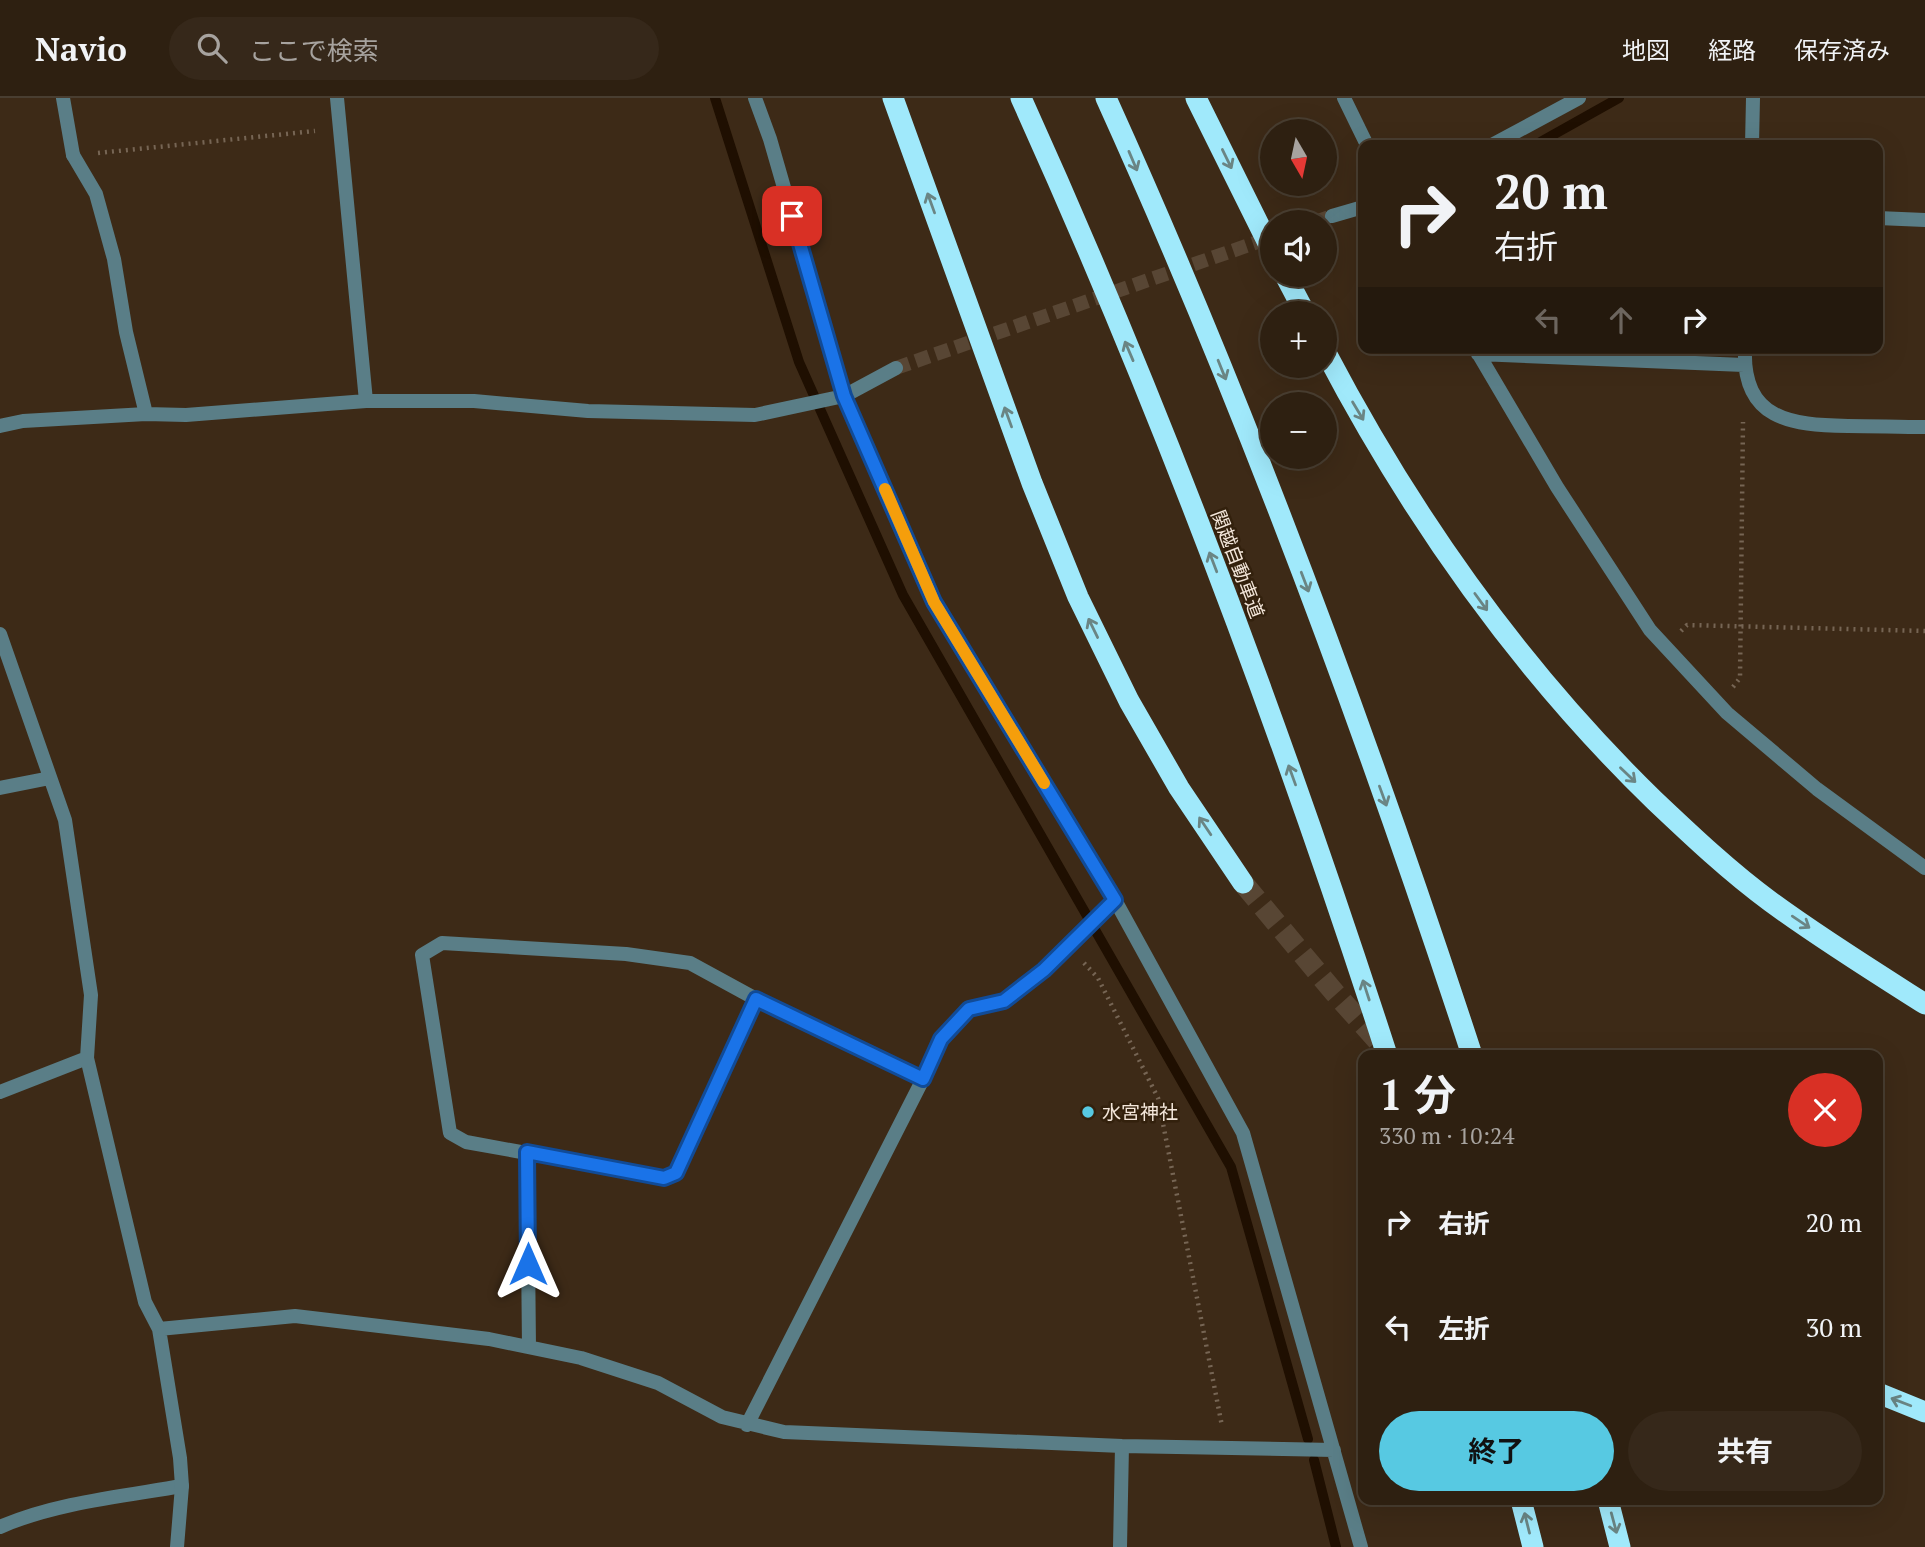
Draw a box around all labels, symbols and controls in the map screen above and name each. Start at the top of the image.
search box [169,17,659,80]
text: Navio [35,27,127,70]
icon: search [193,29,231,67]
text: ここで検索 [249,33,379,67]
text: 地図 [1622,34,1670,66]
text: 経路 [1708,34,1756,66]
text: 保存済み [1794,34,1890,66]
north arrow [1260,119,1337,196]
map controls [1260,119,1337,469]
one-way arrow [1220,148,1234,169]
one-way arrow [1128,149,1141,171]
text: 20 m [1494,158,1608,223]
icon: right [1379,168,1470,259]
pin [762,186,822,246]
one-way arrow [924,193,936,215]
icon: arrive [773,197,811,235]
button: sound [1260,210,1337,287]
text: 右折 [1494,225,1558,267]
button: + [1260,301,1337,378]
icon: left [1529,301,1567,339]
icon: ahead [1602,301,1640,339]
icon: right [1675,301,1713,339]
one-way arrow [1122,340,1135,362]
one-way arrow [1216,359,1229,381]
button: − [1260,392,1337,469]
one-way arrow [1351,400,1365,420]
one-way arrow [1001,407,1013,429]
street label: 関越自動車道 [1206,506,1271,622]
one-way arrow [1205,552,1218,573]
one-way arrow [1299,571,1312,593]
one-way arrow [1474,592,1488,611]
one-way arrow [1086,618,1100,639]
one-way arrow [1285,765,1297,787]
one-way arrow [1620,766,1637,783]
one-way arrow [1378,784,1390,806]
one-way arrow [1197,817,1212,836]
one-way arrow [1791,915,1810,929]
one-way arrow [1359,980,1372,1002]
text: 1 分 [1379,1066,1456,1122]
button: close [1788,1073,1862,1147]
place label: 水宮神社 [1102,1099,1178,1124]
marker: 水宮神社 [1080,1104,1096,1120]
text: 330 m · 10:24 [1379,1120,1514,1151]
icon: right [1379,1203,1417,1241]
text: 20 m [1806,1205,1862,1239]
text: 右折 [1438,1206,1490,1240]
position arrow [491,1227,565,1301]
icon: left [1379,1308,1417,1346]
text: 30 m [1806,1310,1862,1344]
text: 左折 [1438,1311,1490,1345]
one-way arrow [1891,1395,1913,1408]
button: 終了 [1379,1411,1614,1491]
button: 共有 [1628,1411,1862,1491]
one-way arrow [1608,1512,1621,1534]
one-way arrow [1520,1513,1533,1535]

